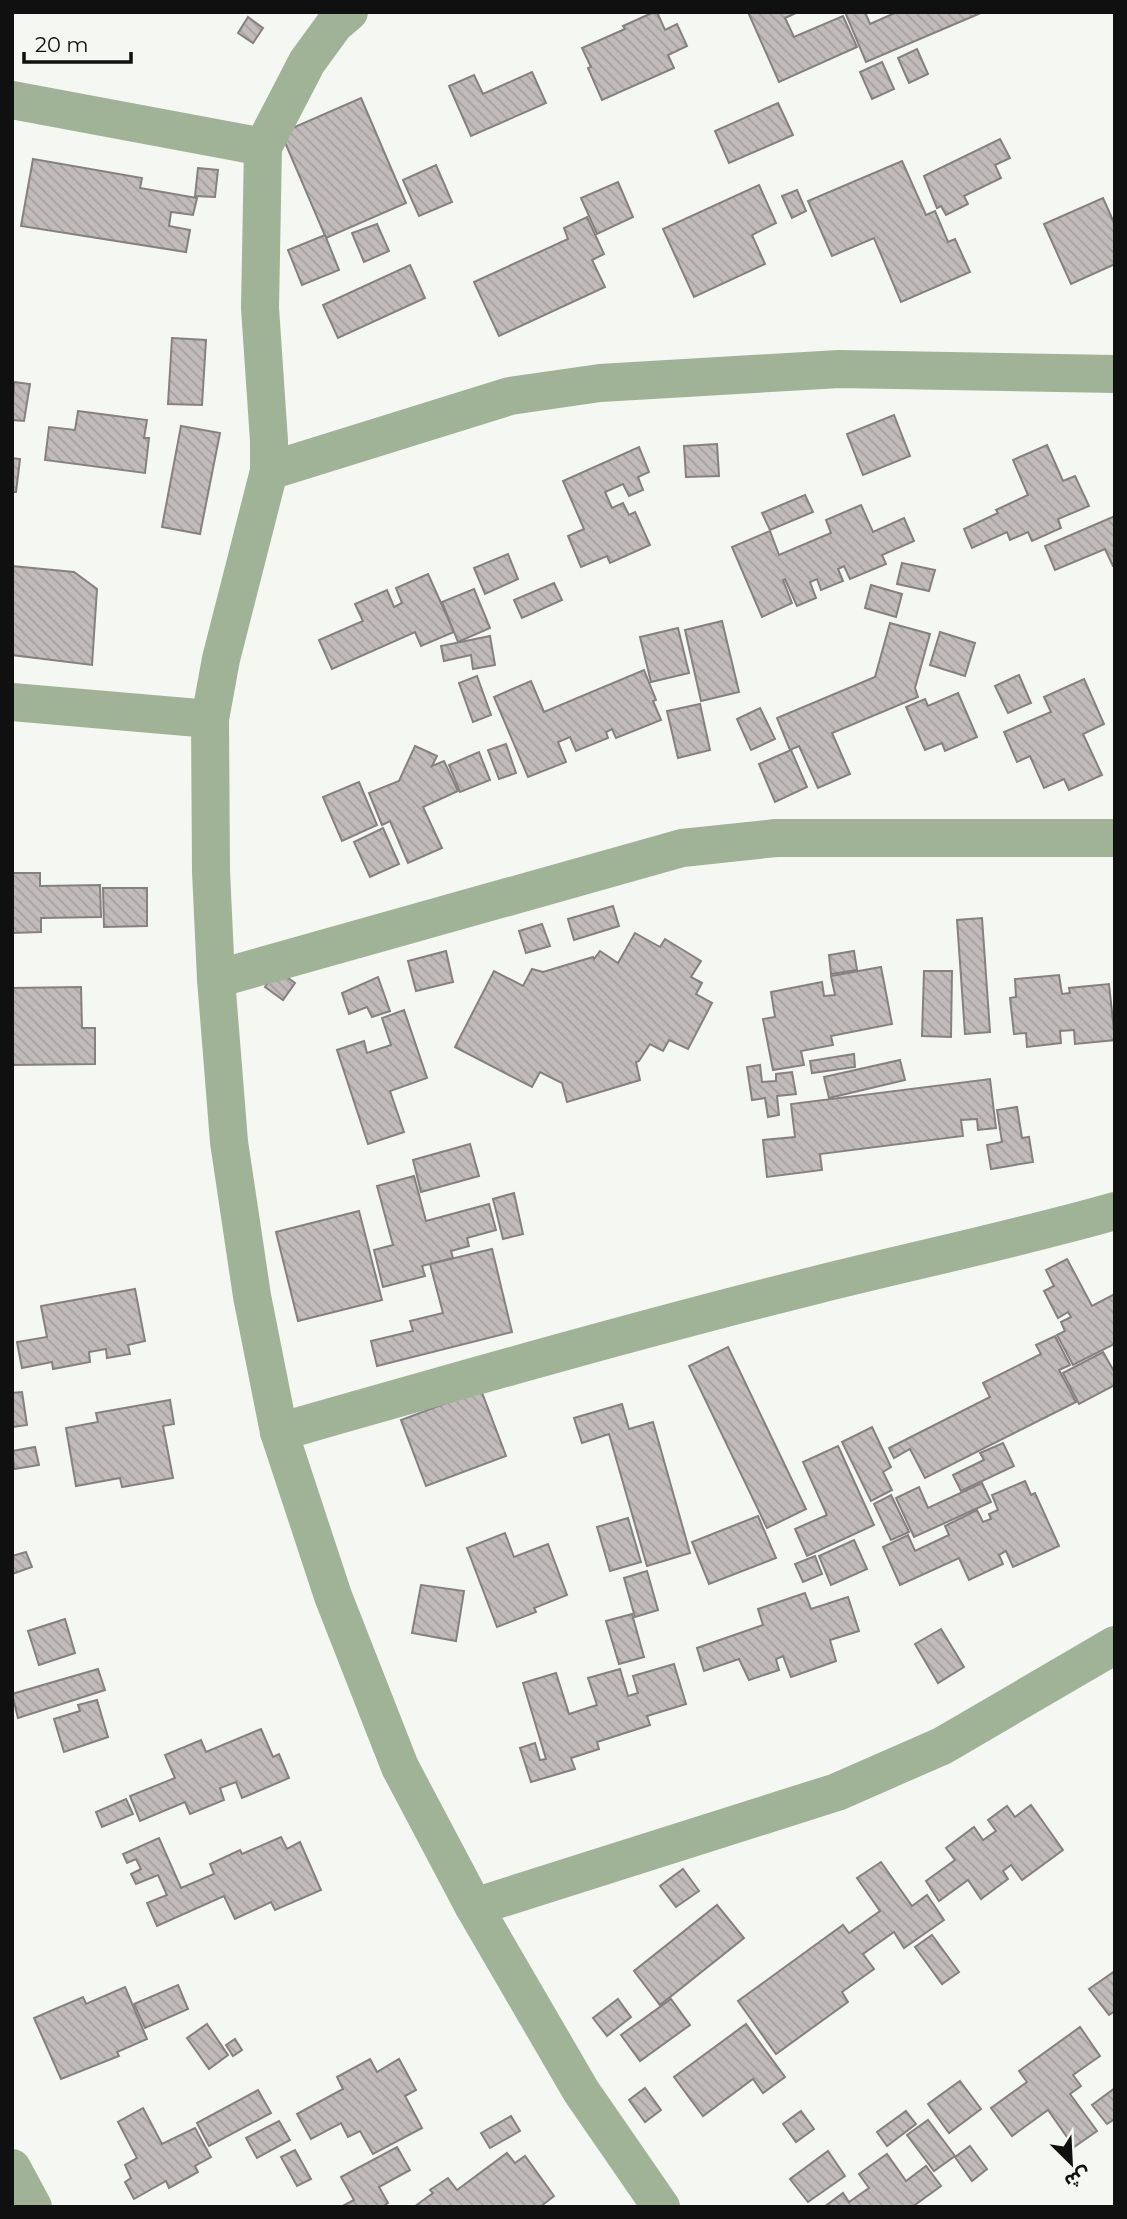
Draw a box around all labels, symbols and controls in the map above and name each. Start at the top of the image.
scale bar [24,21,131,65]
text: 20 m [35,32,89,57]
north arrow [1036,2128,1106,2198]
text: ش [1061,2162,1094,2194]

